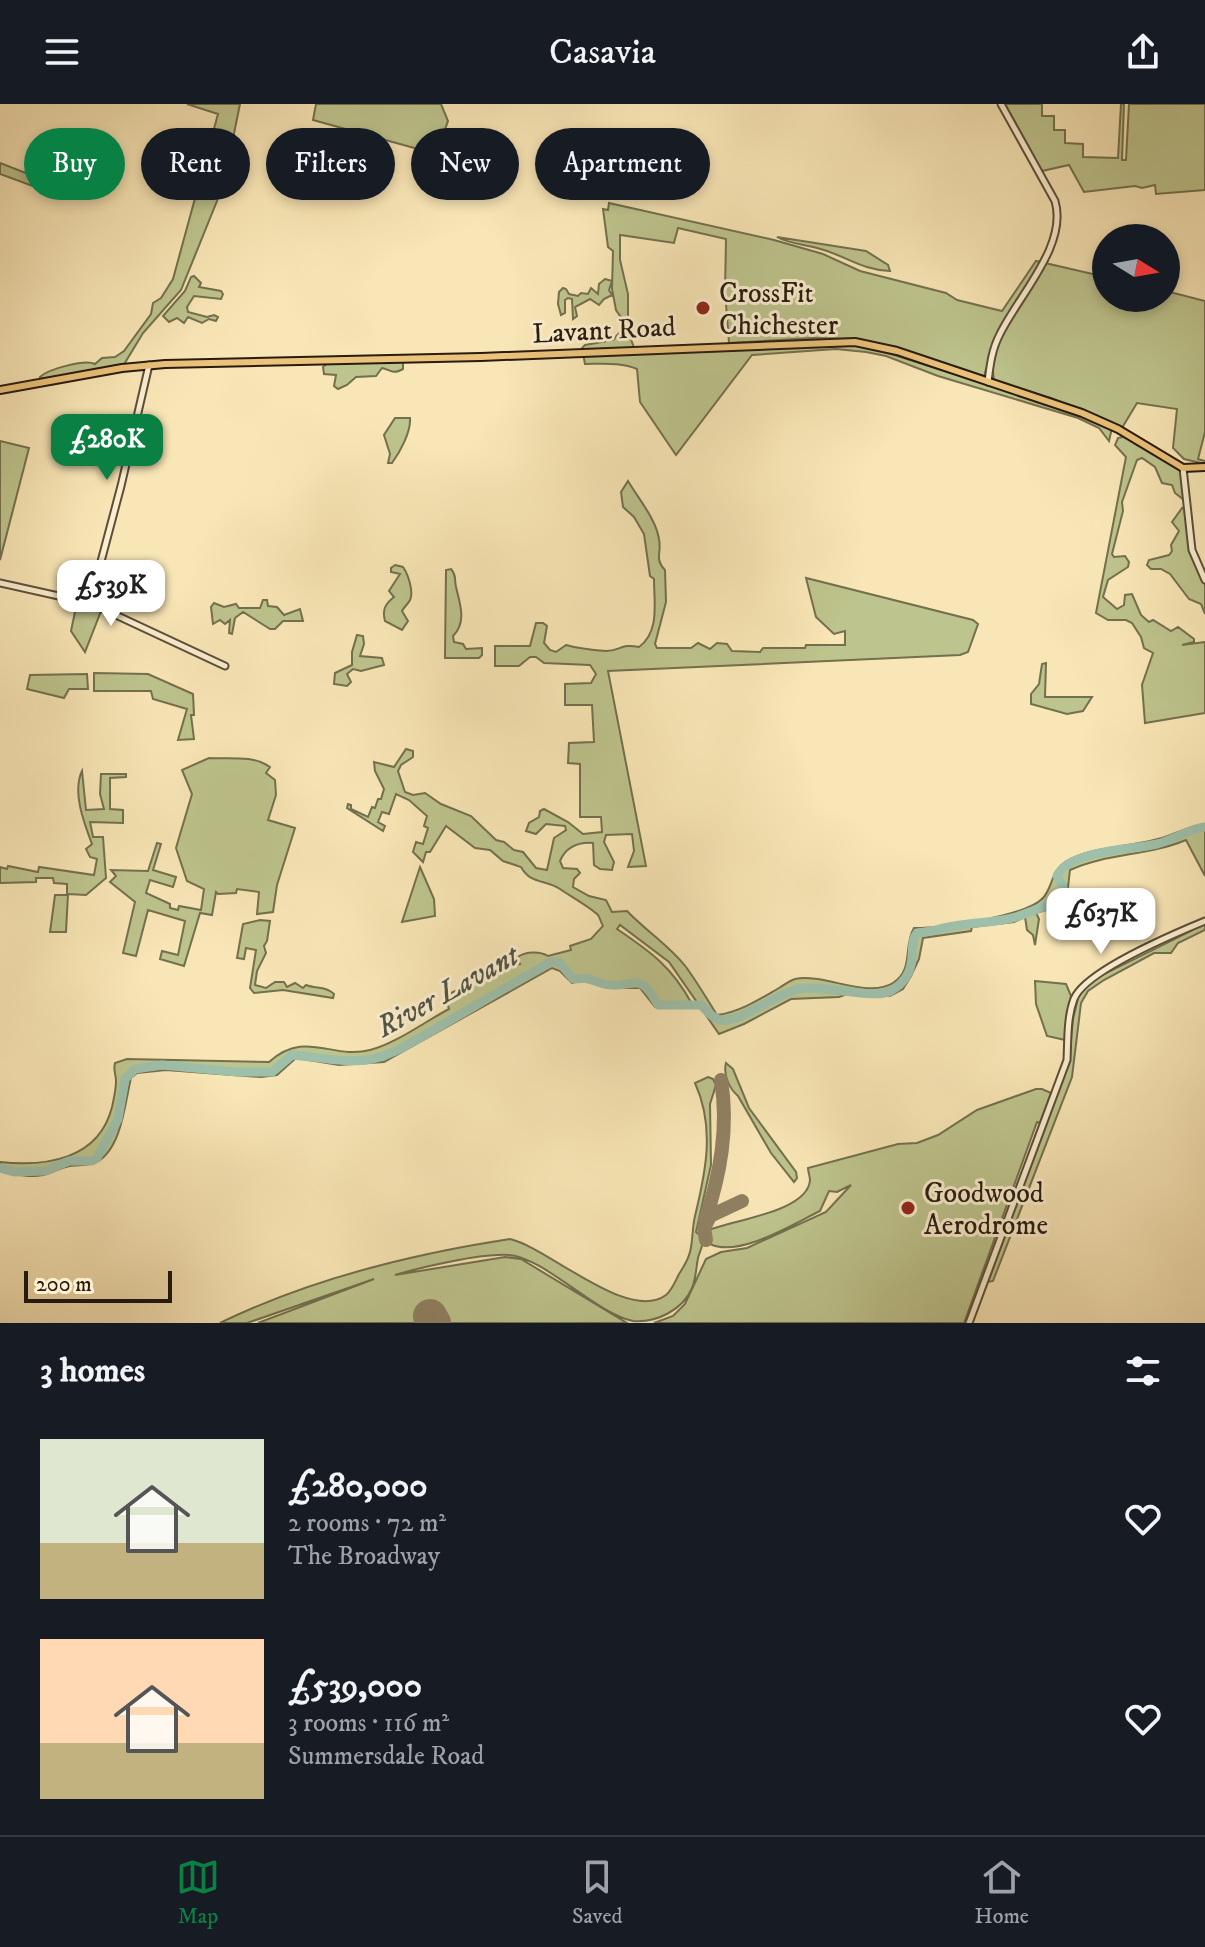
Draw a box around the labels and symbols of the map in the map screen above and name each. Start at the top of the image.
north arrow [1092,224,1180,312]
place label: CrossFit Chichester [719,276,839,343]
marker: CrossFit Chichester [694,299,712,317]
street label: Lavant Road [531,309,677,352]
pin: £280K [51,414,163,482]
pin: £539K [55,560,167,628]
pin: £637K [1045,888,1157,956]
water label: River Lavant [369,937,527,1047]
place label: Goodwood Aerodrome [924,1176,1048,1243]
marker: Goodwood Aerodrome [899,1199,917,1217]
scale bar [24,1267,172,1303]

